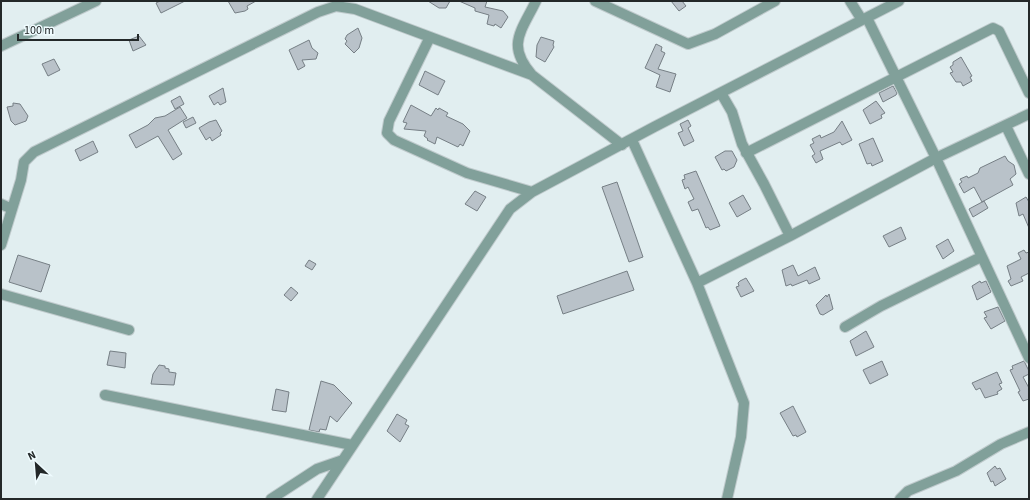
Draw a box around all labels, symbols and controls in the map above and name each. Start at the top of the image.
scale bar [18,16,138,42]
text: 100 m [24,22,54,39]
north arrow [16,444,56,484]
text: N [25,447,38,464]

